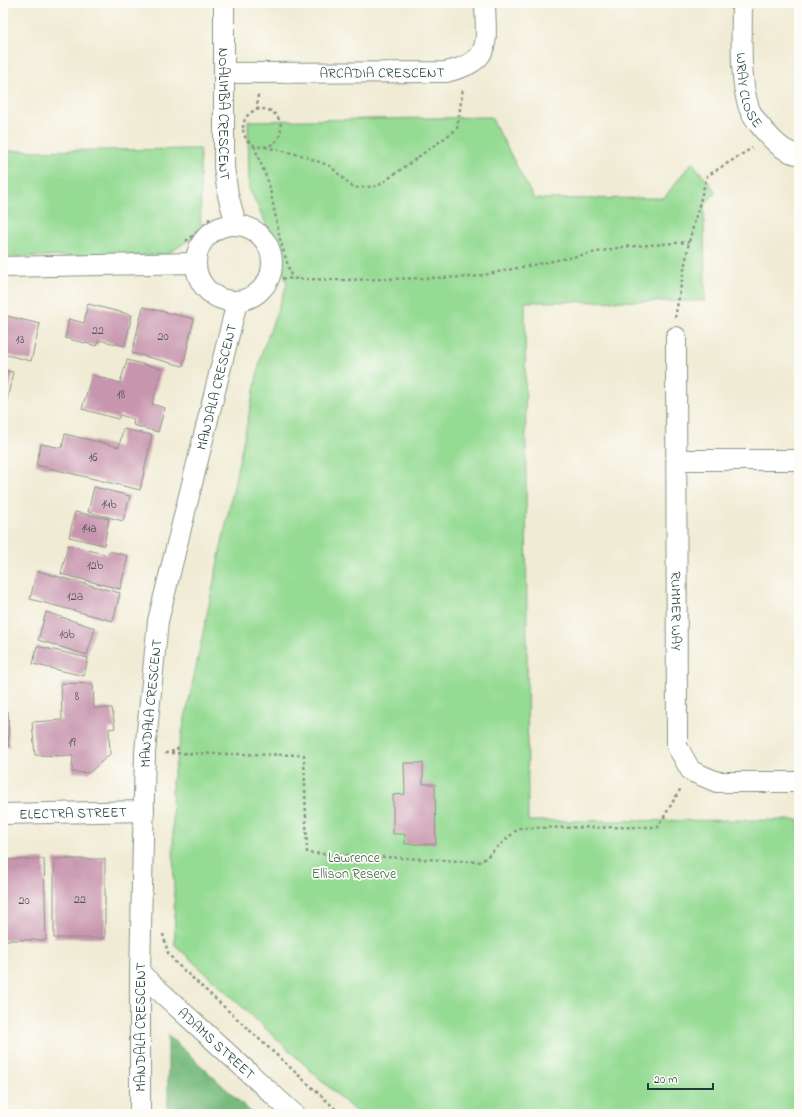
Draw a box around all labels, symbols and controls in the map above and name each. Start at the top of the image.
street label: NOALIMBA CRESCENT [212,48,235,182]
street label: WRAY CLOSE [730,52,767,133]
street label: ARCADIA CRESCENT [319,63,445,85]
house number: 22 [92,322,104,340]
street label: MANDALA CRESCENT [192,322,243,452]
house number: 20 [157,328,169,346]
house number: 13 [16,331,24,349]
house number: 18 [117,386,126,404]
house number: 16 [88,449,98,467]
house number: 14b [101,496,117,514]
house number: 14a [81,520,97,538]
house number: 12b [87,557,104,575]
street label: RUMMER WAY [665,571,686,651]
house number: 12a [67,588,83,606]
house number: 10b [59,626,75,644]
street label: MANDALA CRESCENT [136,638,168,768]
house number: 8 [75,688,80,706]
house number: 19 [68,734,76,752]
street label: ELECTRA STREET [19,802,127,826]
park label: Lawrence Ellison Reserve [312,848,397,885]
house number: 22 [74,891,86,909]
house number: 20 [18,892,30,910]
street label: MANDALA CRESCENT [131,962,152,1092]
street label: ADAMS STREET [172,1003,259,1085]
scale bar [648,1065,713,1091]
text: 20 m [654,1071,677,1089]

